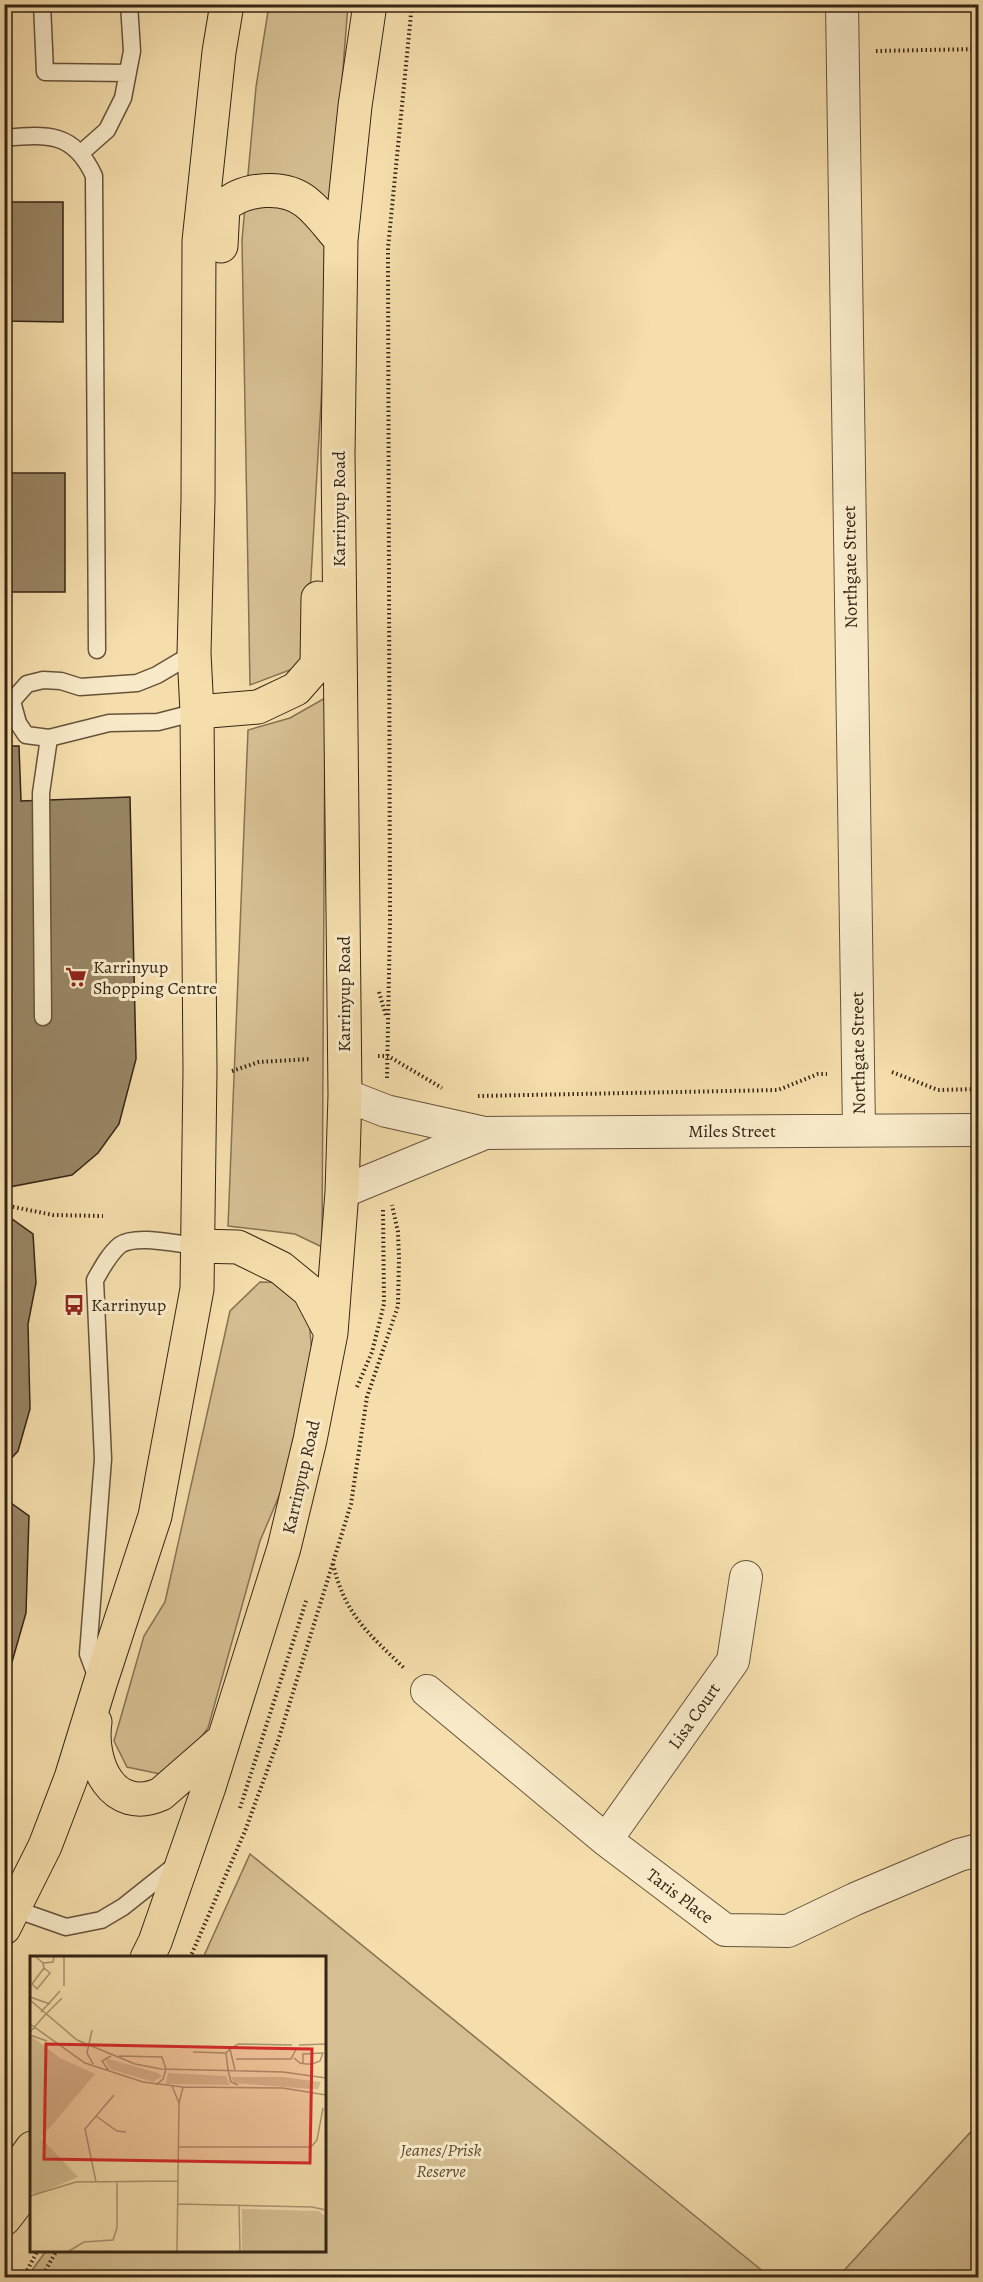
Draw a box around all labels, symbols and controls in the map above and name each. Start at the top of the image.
street label: Karrinyup Road [327,451,351,567]
street label: Northgate Street [837,505,863,629]
street label: Karrinyup Road [332,936,356,1052]
place label: Karrinyup Shopping Centre [93,955,217,1000]
supermarket icon: Karrinyup Shopping Centre [64,965,88,989]
street label: Northgate Street [845,991,871,1115]
street label: Miles Street [688,1119,776,1143]
bus stop icon: Karrinyup [62,1293,86,1317]
place label: Karrinyup [91,1293,166,1317]
street label: Karrinyup Road [276,1417,326,1536]
street label: Lisa Court [662,1678,726,1754]
street label: Taris Place [642,1863,718,1929]
inset map [30,1956,326,2252]
park label: Jeanes/Prisk Reserve [399,2138,482,2183]

